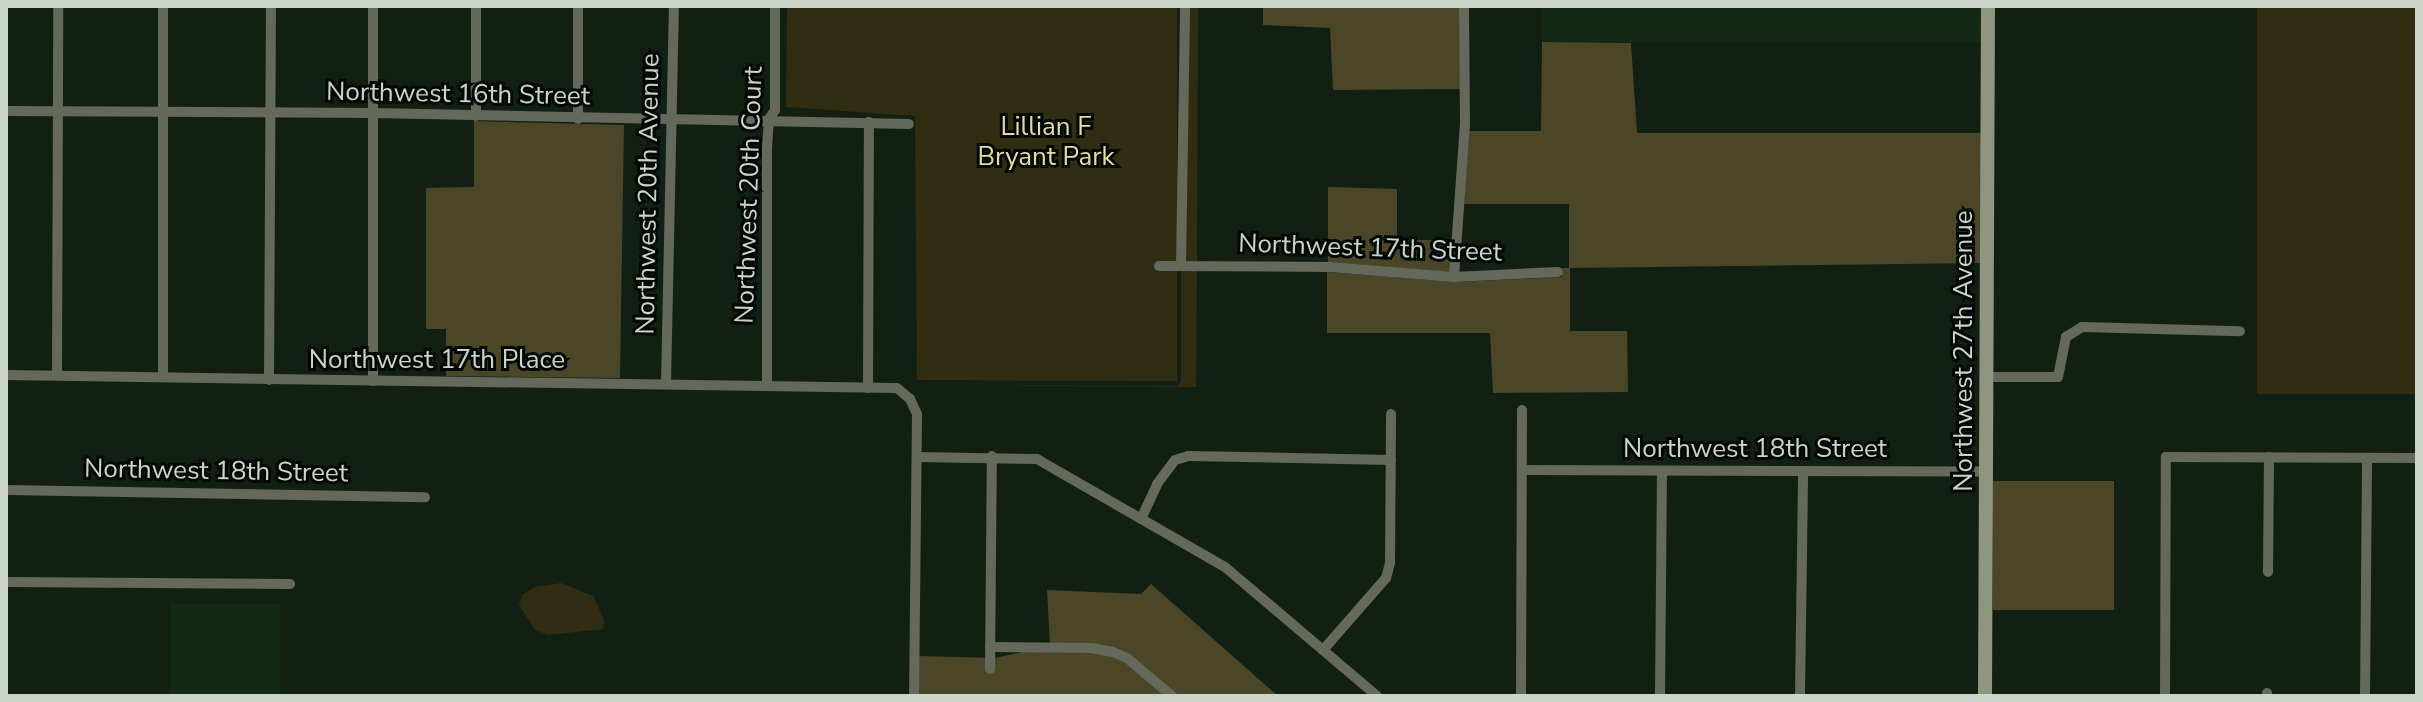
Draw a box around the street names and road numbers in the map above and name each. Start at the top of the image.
street label: Northwest 20th Avenue [630,53,666,335]
street label: Northwest 20th Court [729,66,769,324]
street label: Northwest 16th Street [326,76,590,112]
street label: Northwest 27th Avenue [1948,210,1980,492]
street label: Northwest 17th Street [1238,228,1502,268]
street label: Northwest 17th Place [309,344,565,376]
street label: Northwest 18th Street [1623,433,1887,465]
street label: Northwest 18th Street [84,453,348,489]

